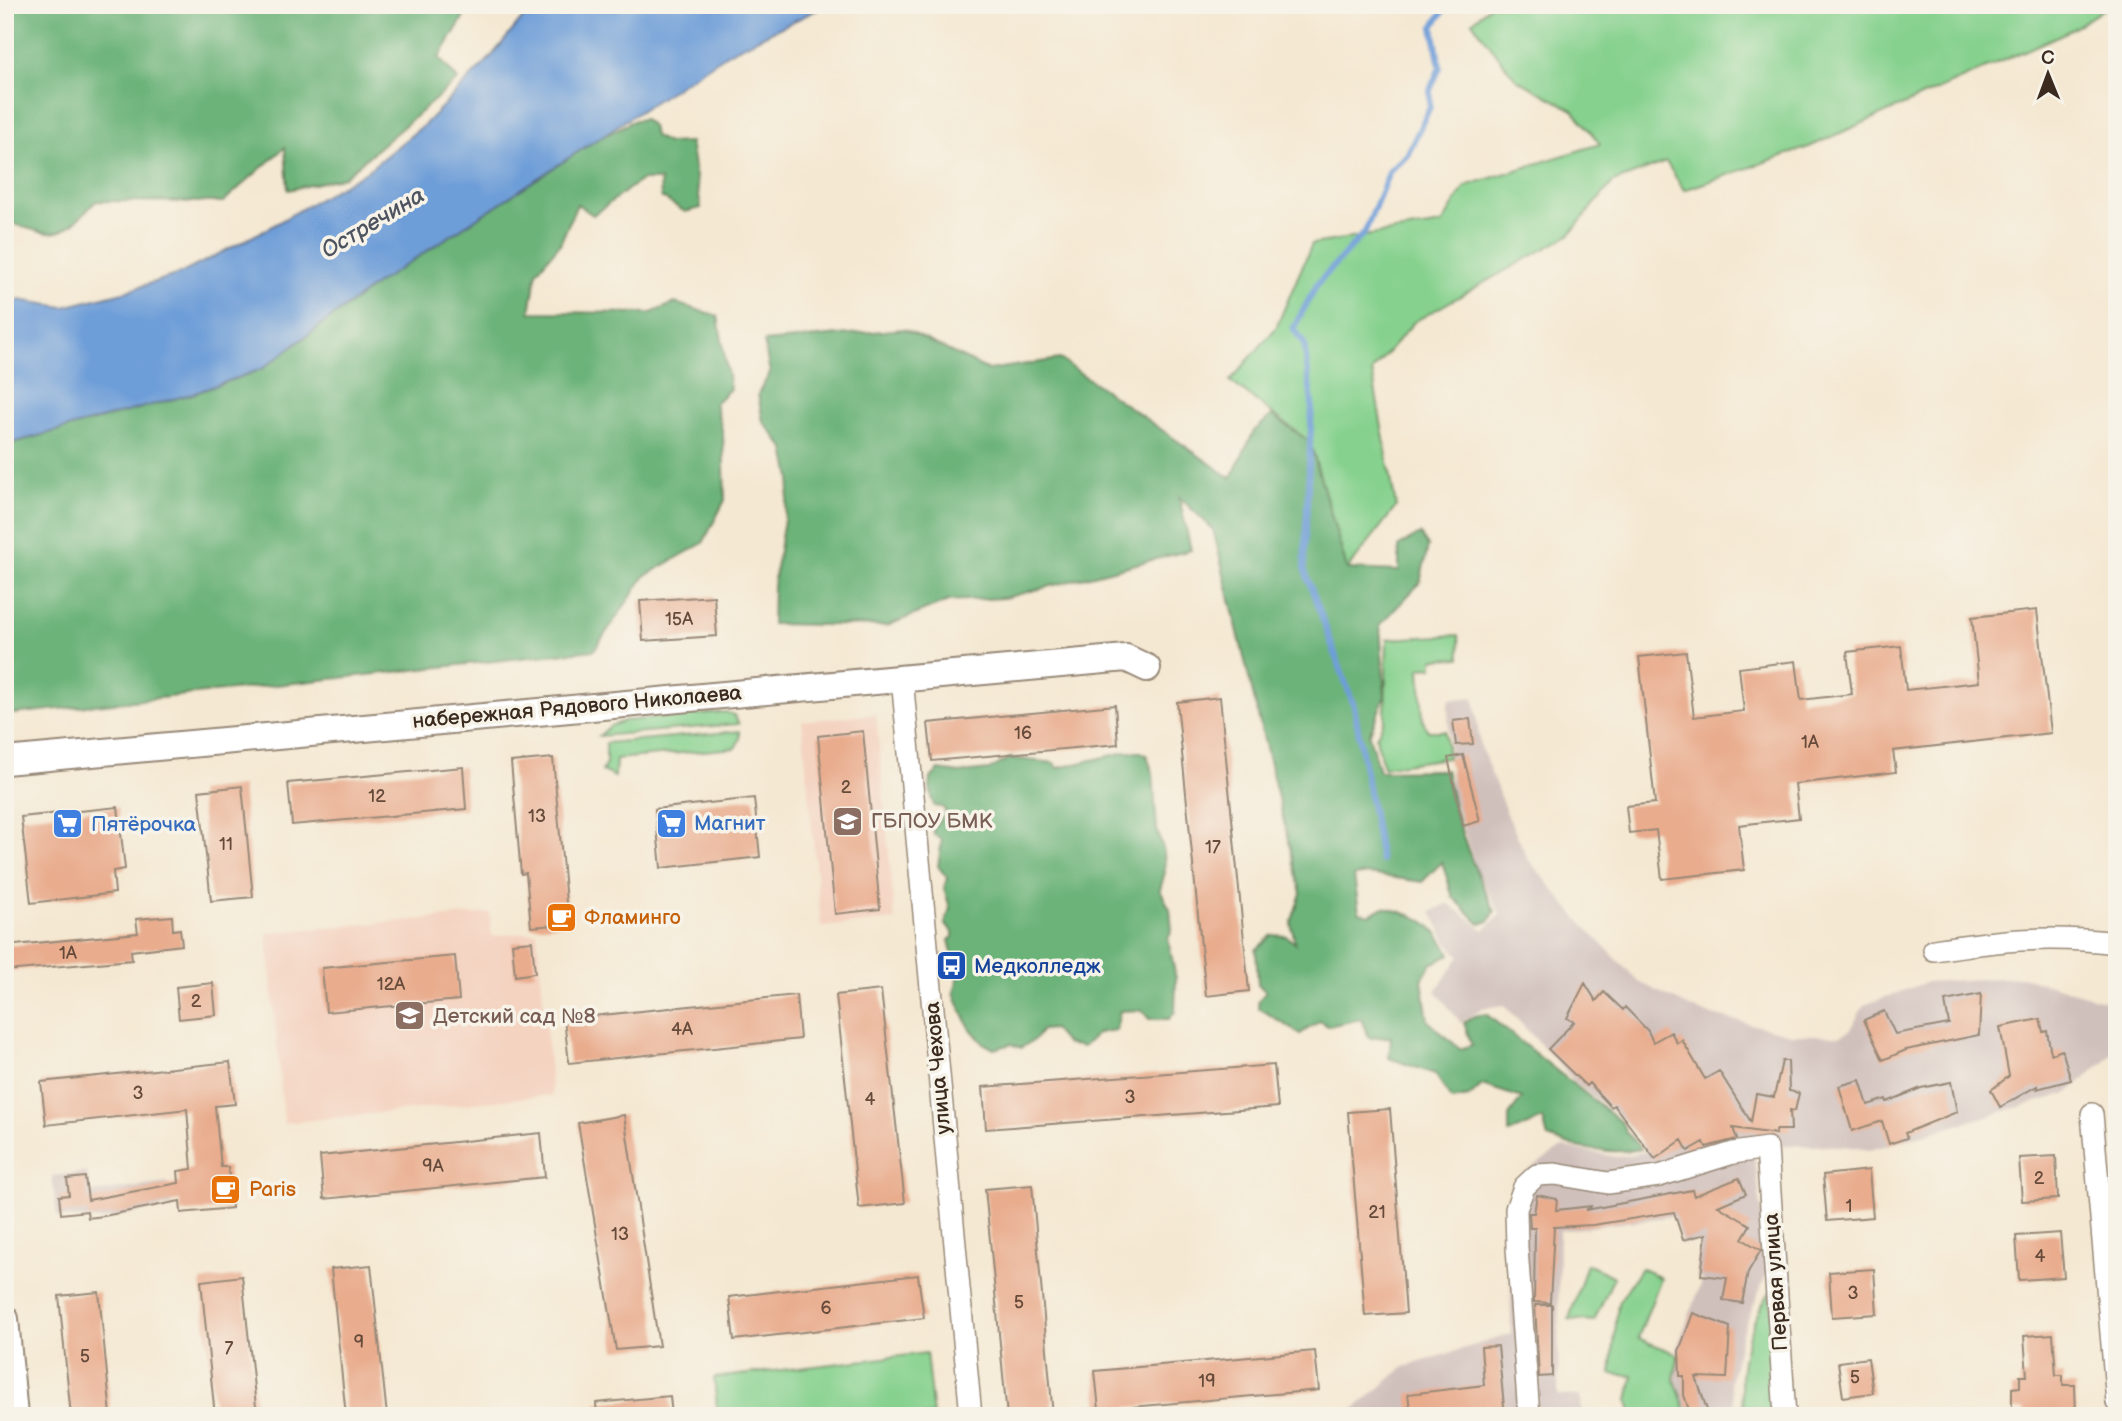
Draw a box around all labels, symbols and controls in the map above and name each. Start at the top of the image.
north arrow [2014,38,2084,108]
text: С [2041,47,2055,70]
water label: Остречина [316,181,430,265]
house number: 15А [665,609,693,630]
street label: набережная Рядового Николаева [411,680,743,734]
house number: 16 [1014,723,1032,744]
house number: 1А [1801,732,1819,753]
house number: 2 [841,777,852,798]
house number: 12 [368,786,386,807]
school or university icon: ГБПОУ БМК [831,804,865,838]
house number: 13 [528,806,546,827]
supermarket icon: Магнит [654,806,688,840]
supermarket icon: Пятёрочка [51,807,85,841]
place label: ГБПОУ БМК [871,809,993,834]
place label: Магнит [694,811,766,836]
place label: Пятёрочка [91,812,197,837]
house number: 11 [219,834,233,855]
house number: 17 [1205,837,1221,858]
cafe icon: Фламинго [544,900,578,934]
place label: Фламинго [584,905,681,930]
house number: 1А [59,943,77,964]
bus stop icon: Медколледж [934,949,968,983]
place label: Медколледж [974,954,1101,979]
house number: 12А [377,974,405,995]
house number: 2 [191,991,202,1012]
school or university icon: Детский сад №8 [393,999,427,1033]
street label: улица Чехова [920,1000,956,1135]
place label: Детский сад №8 [433,1004,596,1029]
house number: 4А [671,1019,693,1040]
house number: 3 [132,1083,144,1104]
house number: 3 [1124,1087,1136,1108]
house number: 4 [865,1089,876,1110]
house number: 9А [422,1156,444,1177]
house number: 2 [2034,1168,2045,1189]
cafe icon: Paris [209,1172,243,1206]
place label: Paris [249,1177,296,1202]
house number: 1 [1846,1196,1852,1217]
house number: 21 [1368,1202,1386,1223]
street label: Первая улица [1759,1212,1793,1352]
house number: 13 [611,1224,629,1245]
house number: 4 [2035,1246,2046,1267]
house number: 3 [1847,1283,1859,1304]
house number: 5 [1014,1292,1024,1313]
house number: 6 [821,1298,832,1319]
house number: 9 [354,1332,364,1353]
house number: 7 [225,1338,234,1359]
house number: 5 [80,1346,90,1367]
house number: 5 [1850,1367,1860,1388]
house number: 19 [1198,1371,1216,1392]

